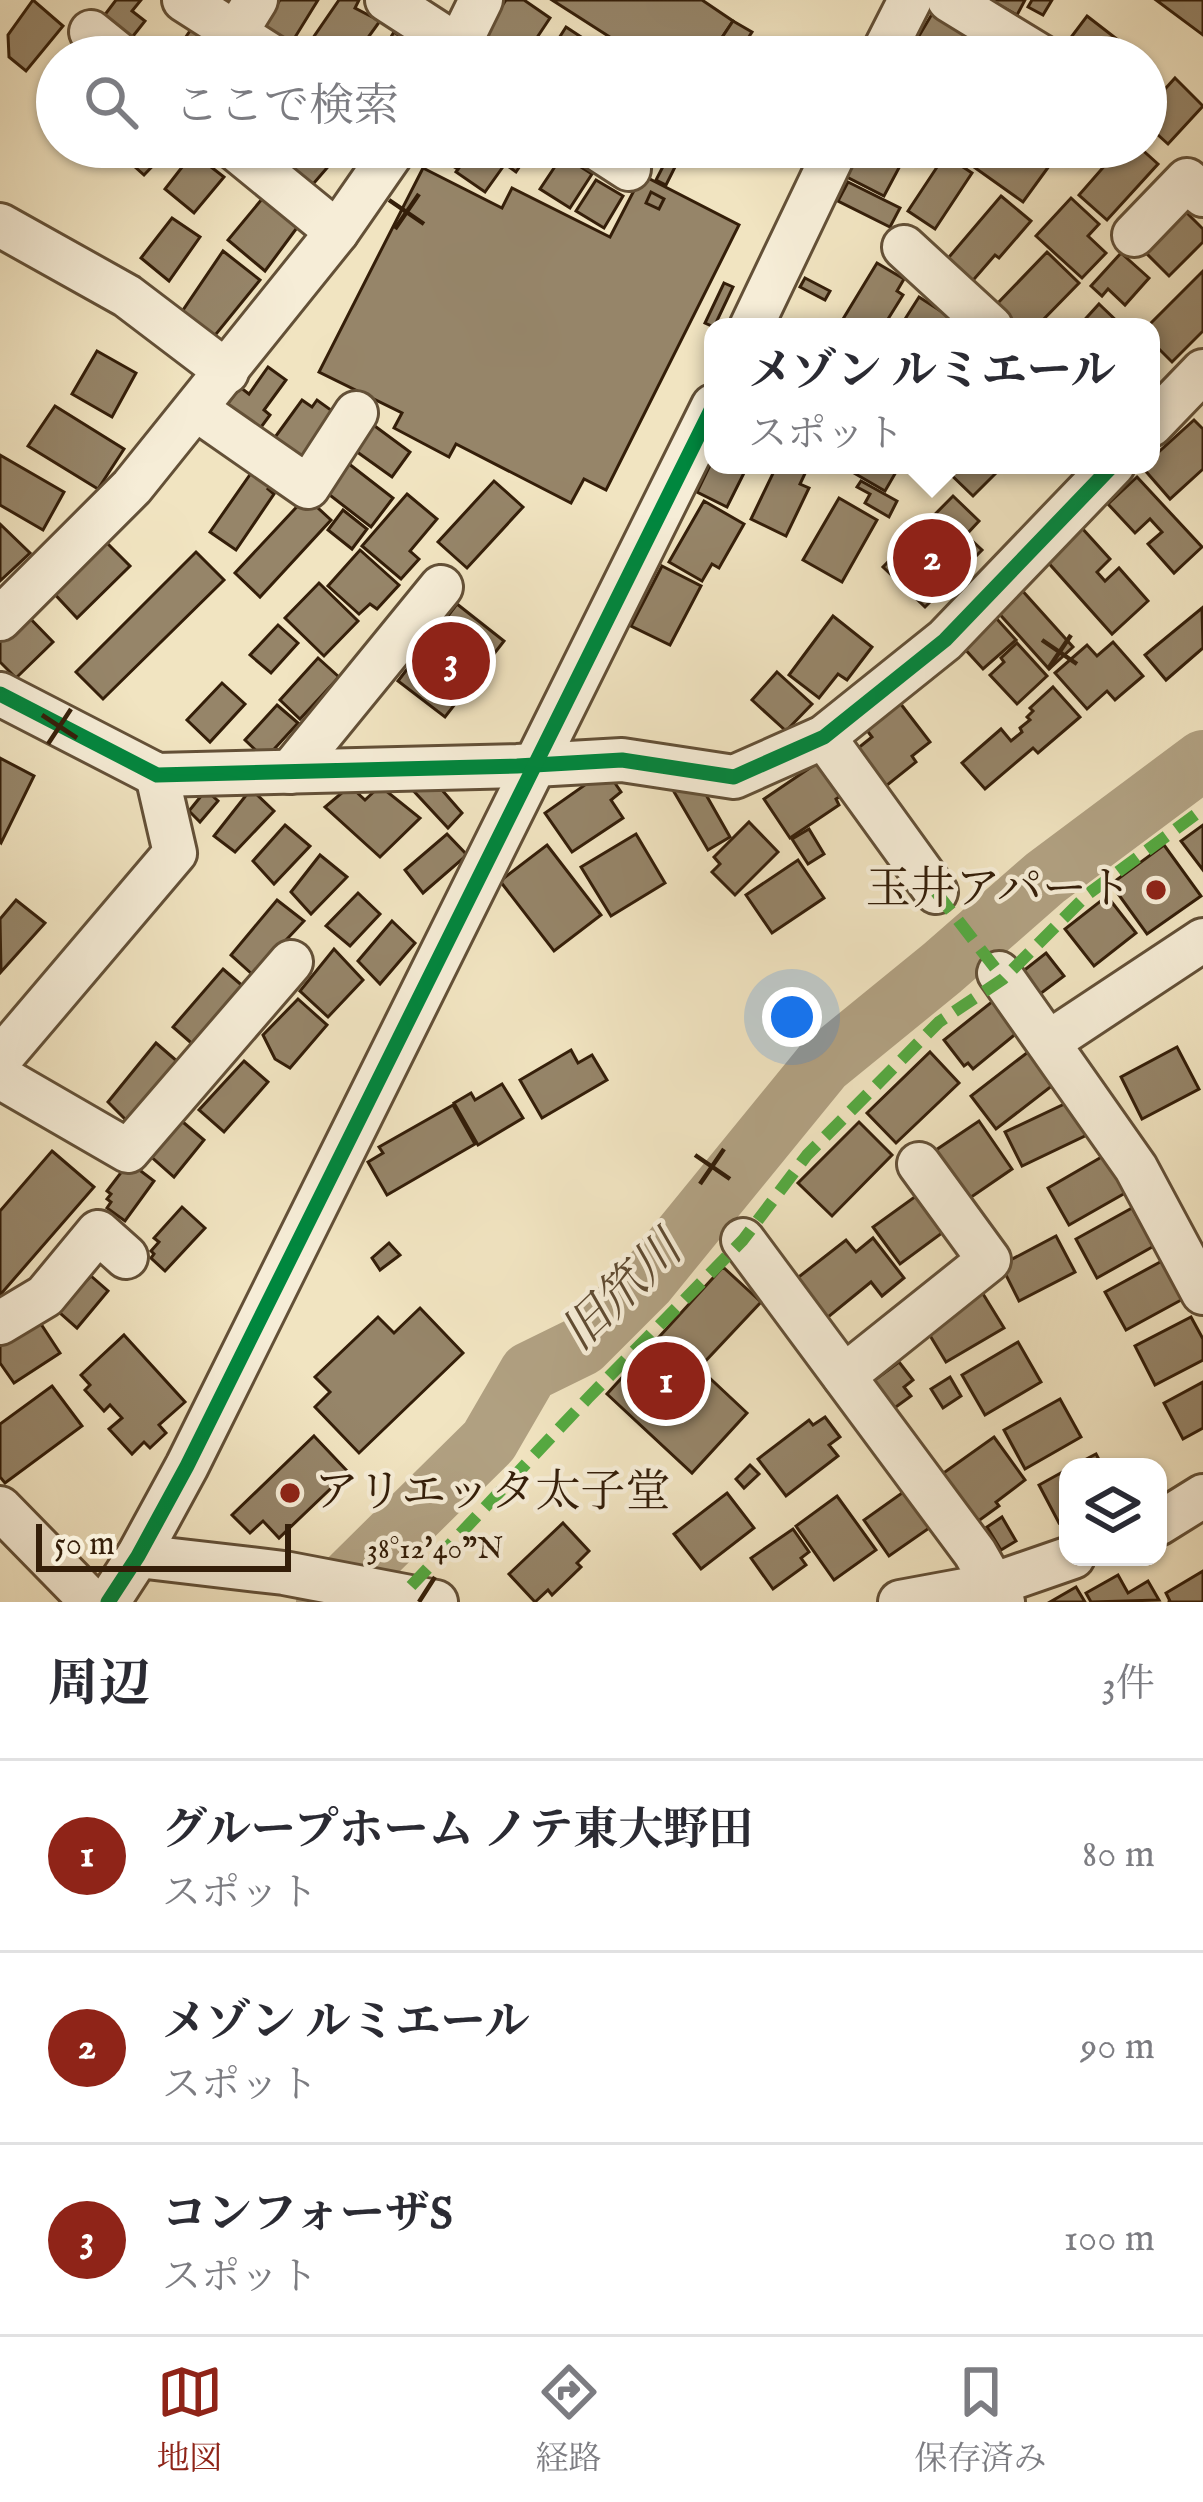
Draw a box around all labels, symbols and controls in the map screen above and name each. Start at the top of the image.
search box [36,36,1167,168]
icon: search [78,69,144,135]
text: ここで検索 [174,79,399,136]
popup [704,318,1160,474]
text: メゾン ルミエール [748,344,1116,401]
text: スポット [748,411,904,460]
pin: 2 [893,513,971,603]
pin: 3 [412,616,490,706]
place label: 玉井アパート [866,862,1132,919]
marker: 玉井アパート [1143,877,1169,903]
your location [762,987,822,1047]
water label: 旧笊川 [550,1218,699,1365]
pin: 1 [627,1336,705,1426]
map controls [1059,1458,1167,1566]
button: layers [1059,1458,1167,1566]
place label: アリエッタ太子堂 [314,1465,670,1522]
marker: アリエッタ太子堂 [277,1480,303,1506]
scale bar [36,1518,291,1571]
text: 50 m [54,1524,115,1566]
text: 38°12'40"N [367,1531,503,1569]
text: 周辺 [48,1654,150,1719]
text: 3件 [1101,1661,1155,1710]
text: グループホーム ノテ東大野田 [162,1803,753,1860]
text: 1 [80,1831,94,1880]
text: 80 m [1082,1831,1155,1880]
text: スポット [162,1870,318,1919]
text: メゾン ルミエール [162,1995,530,2052]
text: 2 [78,2023,96,2072]
text: 90 m [1080,2023,1155,2072]
text: スポット [162,2062,318,2111]
text: コンフォーザS [162,2187,453,2244]
text: 3 [80,2215,94,2264]
text: 100 m [1064,2215,1155,2264]
text: スポット [162,2254,318,2303]
tab: 地図 [157,2359,223,2481]
tab: 経路 [536,2359,602,2481]
tab: 保存済み [915,2359,1047,2481]

